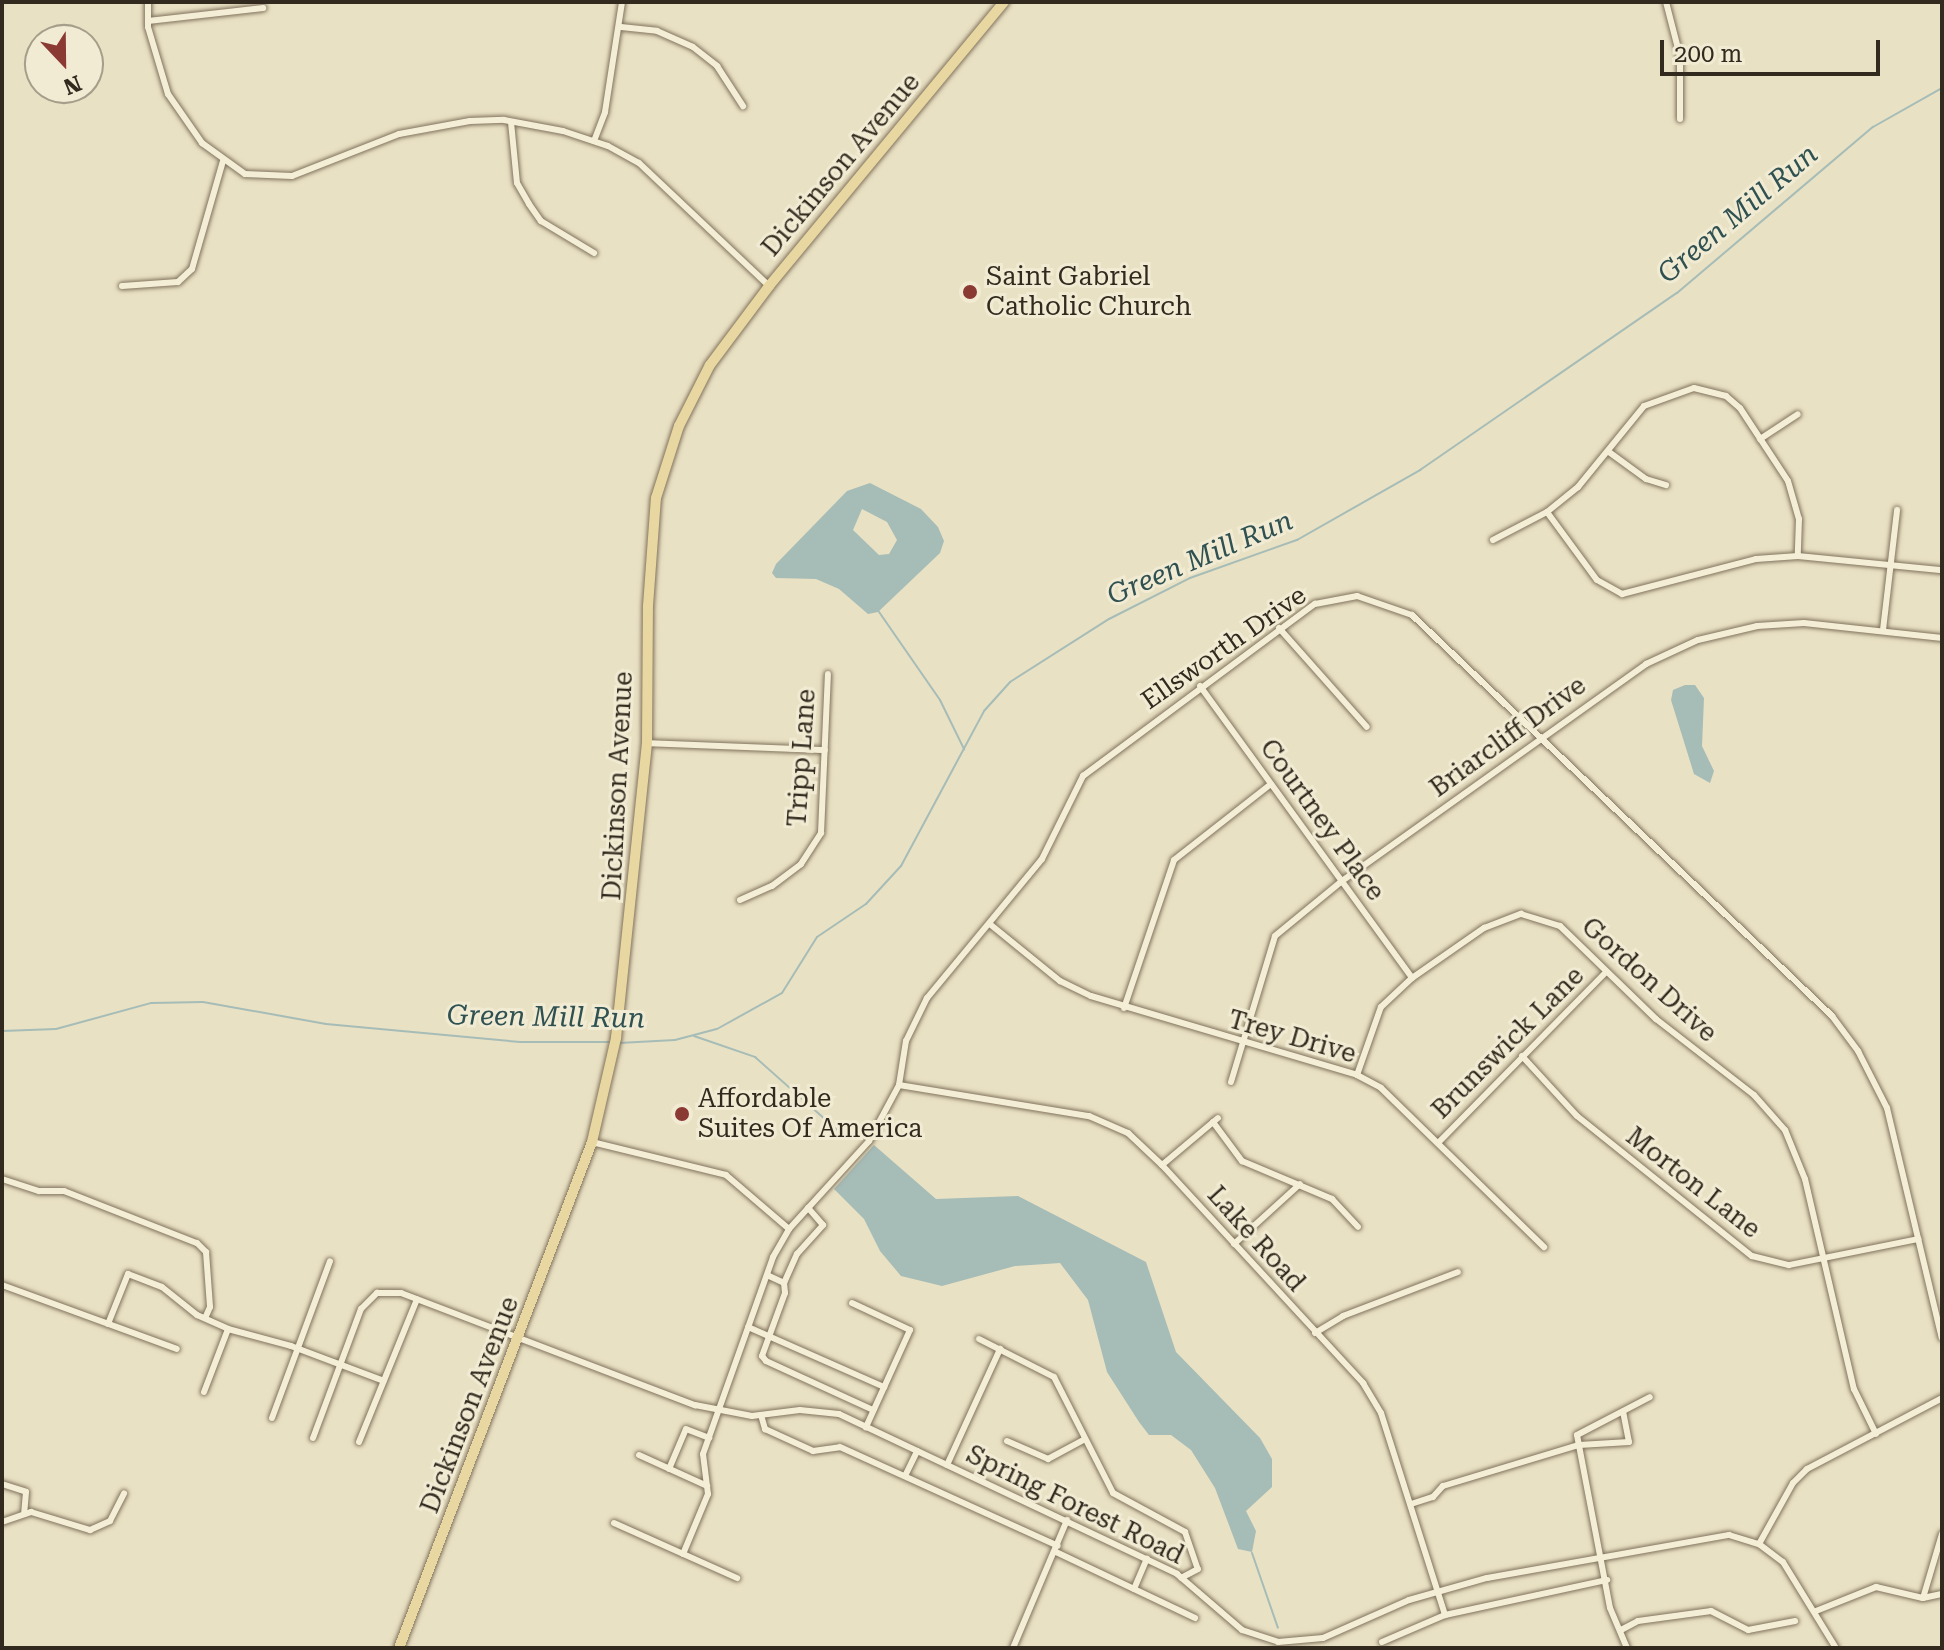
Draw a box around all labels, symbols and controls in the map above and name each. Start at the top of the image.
north arrow [24,24,104,104]
scale bar [1664,24,1884,74]
text: 200 m [1674,40,1742,68]
street label: Dickinson Avenue [755,67,927,263]
text: N [60,70,85,100]
water label: Green Mill Run [1651,137,1825,291]
place label: Saint Gabriel Catholic Church [986,261,1192,322]
marker: Saint Gabriel Catholic Church [961,283,979,301]
water label: Green Mill Run [1102,504,1298,612]
street label: Ellsworth Drive [1136,580,1312,716]
street label: Briarcliff Drive [1424,670,1592,804]
street label: Dickinson Avenue [596,671,640,901]
street label: Tripp Lane [782,688,822,828]
street label: Courtney Place [1253,733,1391,907]
street label: Gordon Drive [1575,911,1723,1049]
street label: Brunswick Lane [1425,960,1591,1126]
water label: Green Mill Run [447,998,645,1036]
street label: Trey Drive [1225,1004,1359,1070]
place label: Affordable Suites Of America [698,1083,922,1144]
marker: Affordable Suites Of America [673,1105,691,1123]
street label: Morton Lane [1620,1121,1766,1245]
street label: Lake Road [1201,1180,1311,1298]
street label: Dickinson Avenue [414,1292,526,1518]
street label: Spring Forest Road [961,1439,1189,1571]

